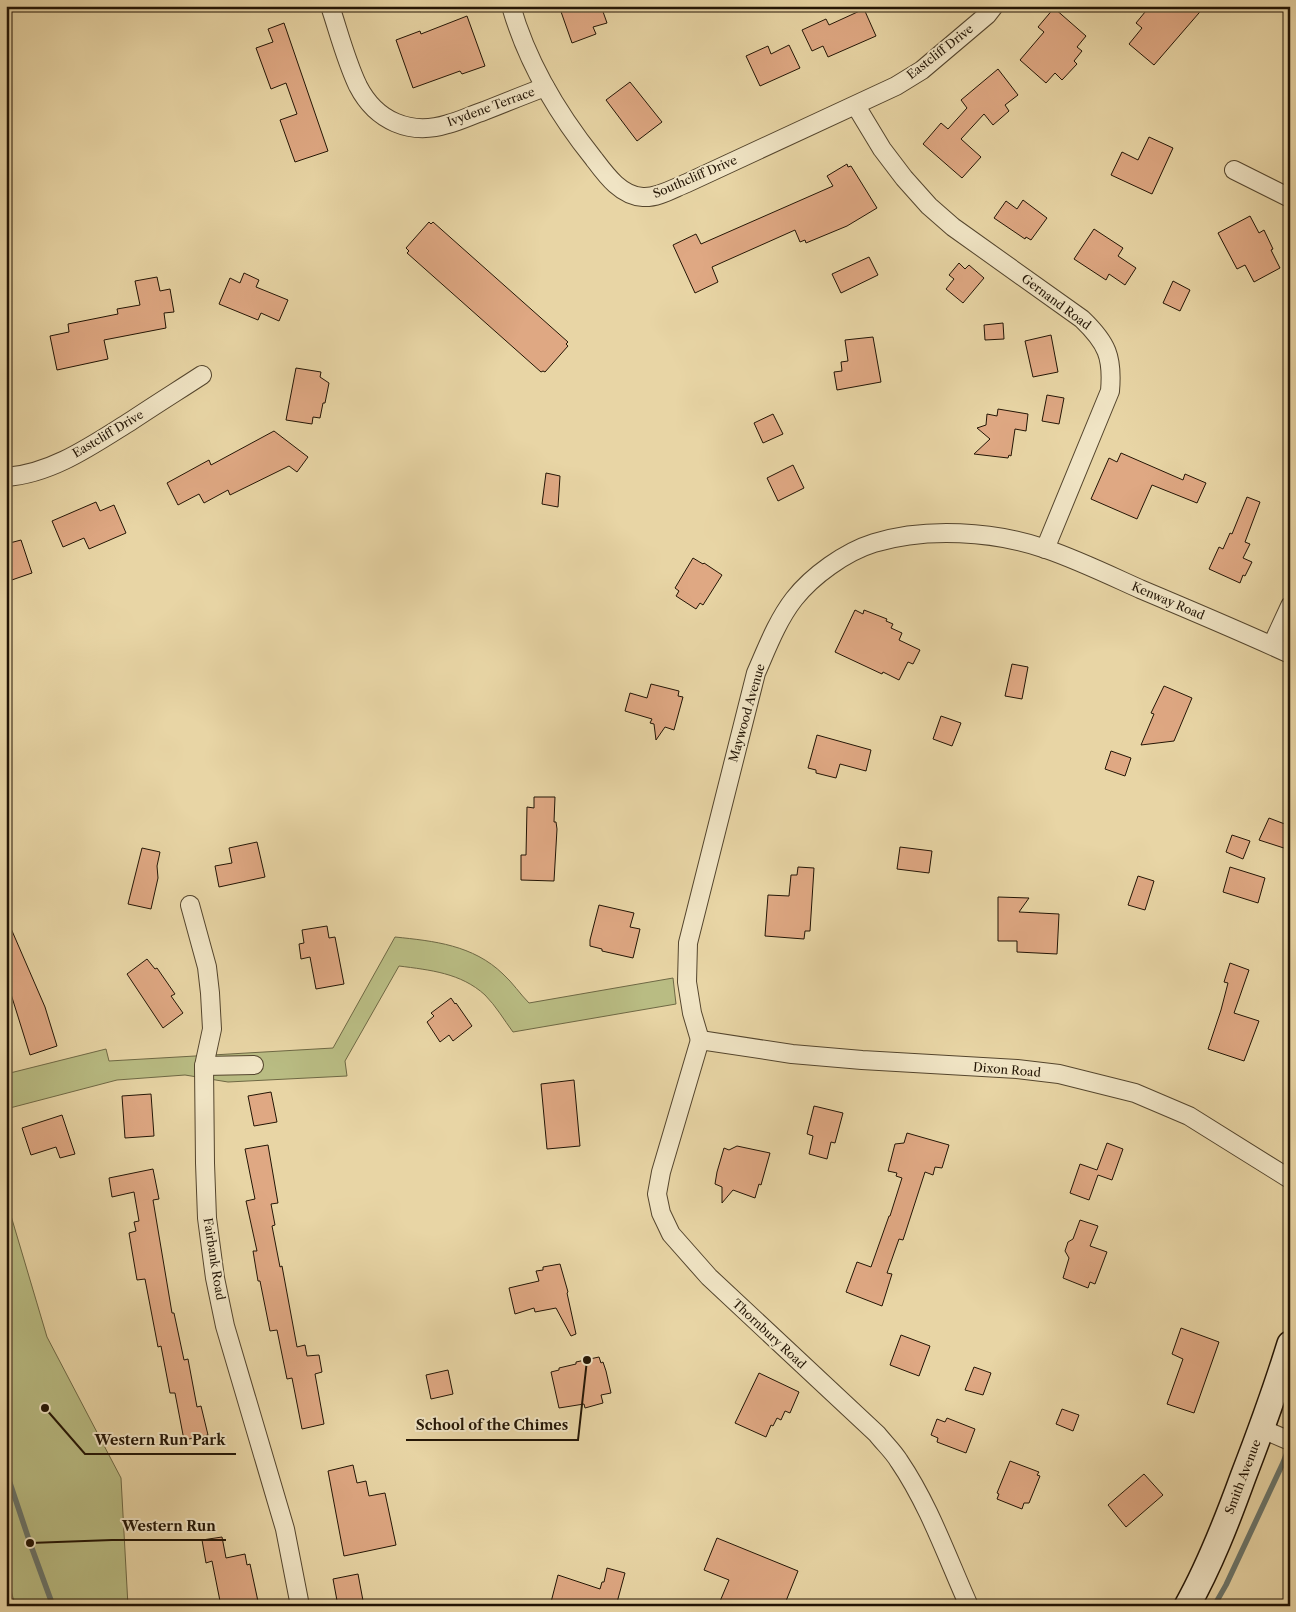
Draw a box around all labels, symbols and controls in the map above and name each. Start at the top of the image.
street label: Eastcliff Drive [903,21,976,82]
street label: Ivydene Terrace [445,84,537,129]
street label: Southcliff Drive [651,152,739,201]
street label: Gernand Road [1019,271,1094,333]
street label: Eastcliff Drive [70,406,146,461]
street label: Kenway Road [1129,578,1208,623]
street label: Maywood Avenue [725,662,768,764]
street label: Dixon Road [973,1059,1042,1080]
street label: Fairbank Road [201,1217,229,1302]
street label: Thornbury Road [729,1296,810,1372]
callout: School of the Chimes [406,1411,578,1440]
text: School of the Chimes [416,1416,568,1434]
callout: Western Run Park [85,1425,236,1454]
text: Western Run Park [94,1431,226,1449]
street label: Smith Avenue [1221,1437,1264,1516]
callout: Western Run [112,1511,226,1540]
text: Western Run [121,1517,216,1535]

